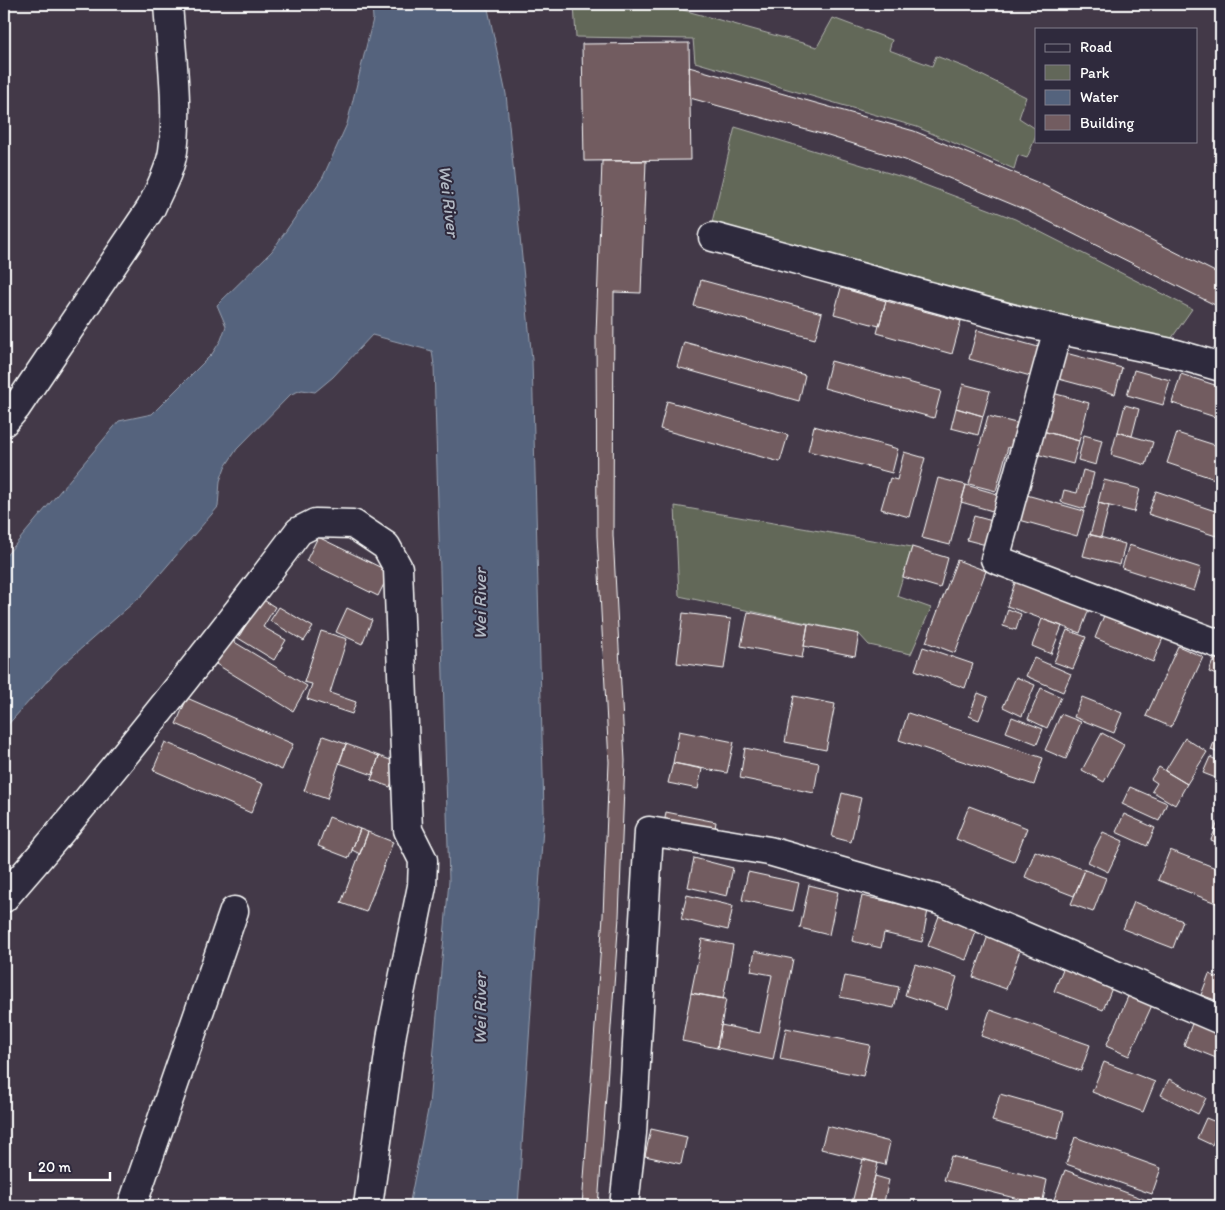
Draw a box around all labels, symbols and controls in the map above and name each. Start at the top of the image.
legend [1035,28,1198,142]
text: Road [1080,38,1113,56]
text: Park [1080,64,1110,82]
text: Water [1080,88,1119,106]
text: Building [1080,114,1134,132]
water label: Wei River [434,164,465,240]
water label: Wei River [469,566,491,640]
water label: Wei River [469,971,491,1045]
scale bar [30,1150,110,1182]
text: 20 m [38,1158,72,1176]

